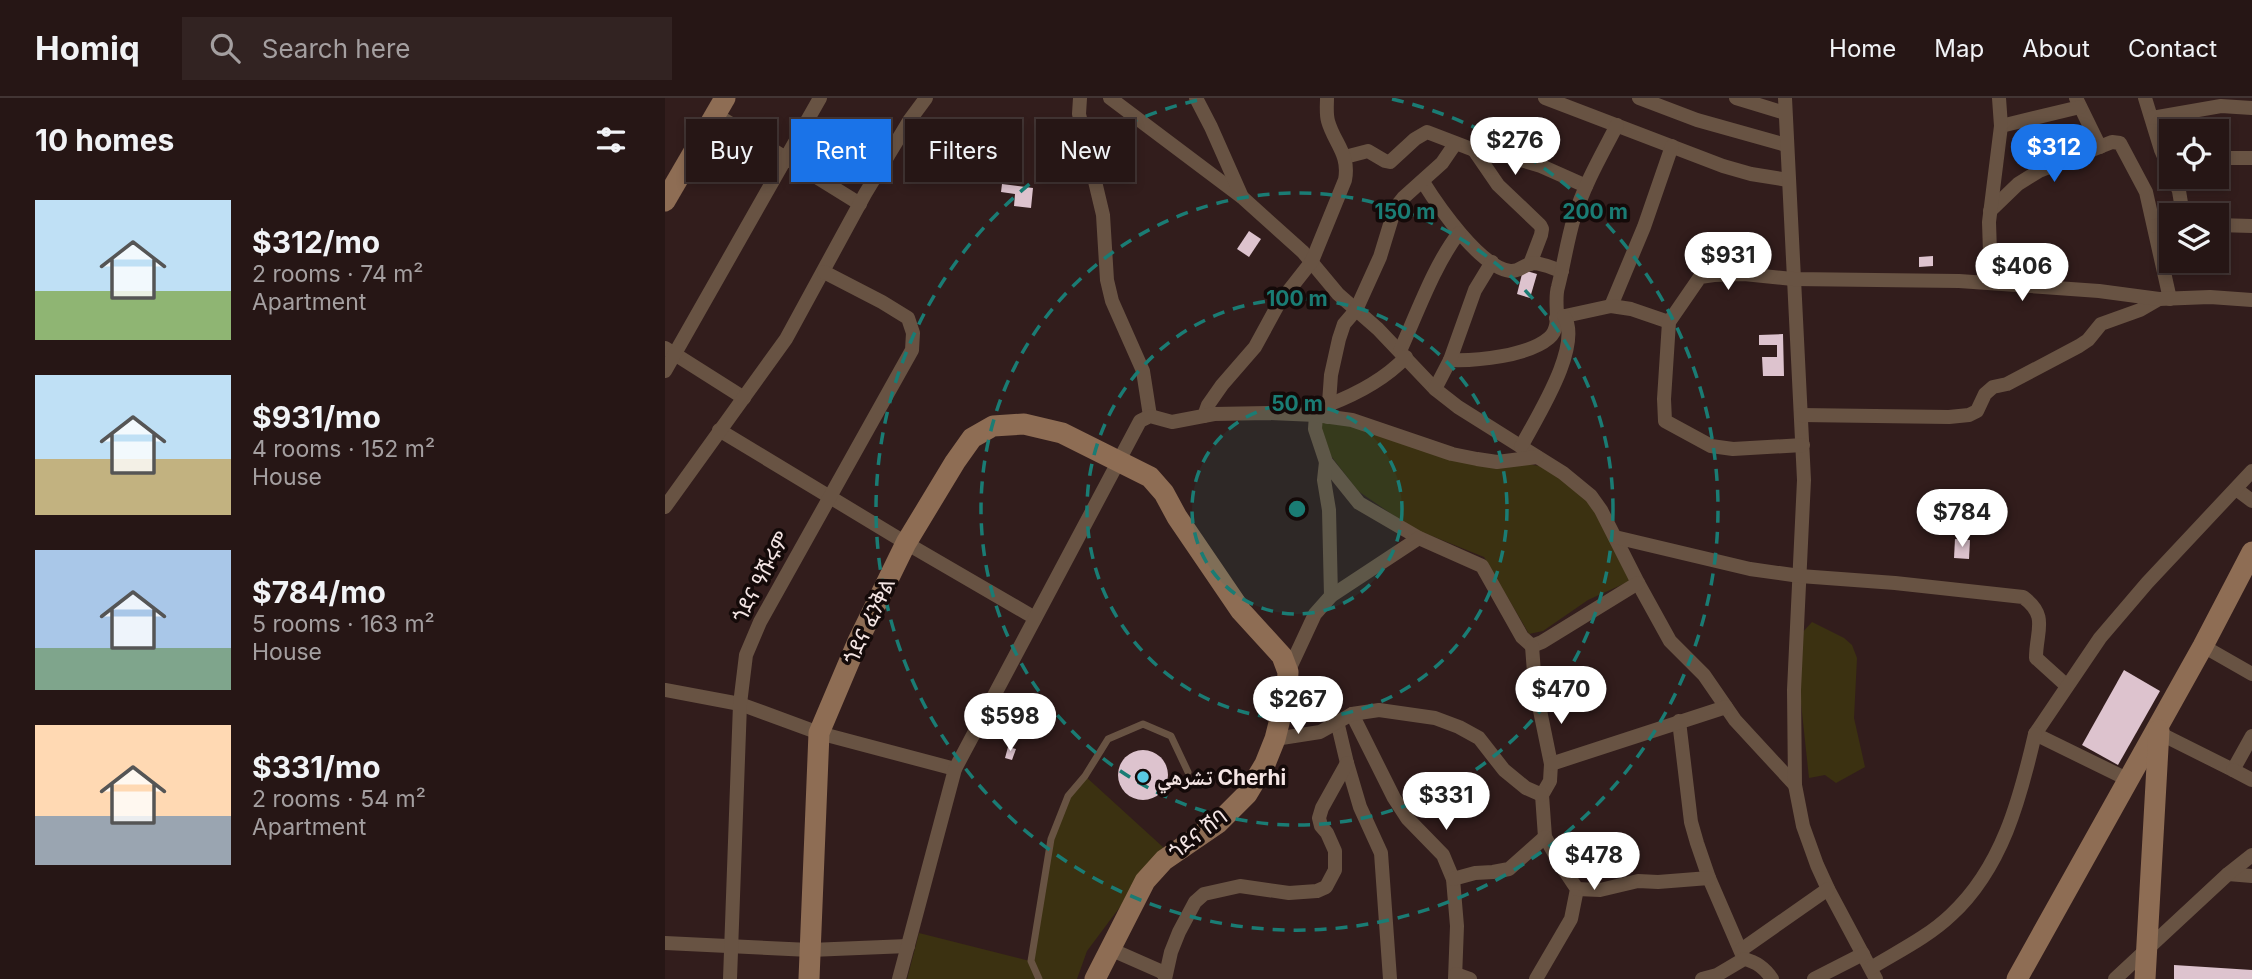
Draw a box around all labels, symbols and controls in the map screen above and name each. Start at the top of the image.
search box [182,17,672,80]
text: Homiq [35,28,140,68]
icon: search [206,29,244,67]
text: Search here [262,33,410,64]
text: Home [1829,34,1896,63]
text: Map [1934,34,1984,63]
text: About [2022,34,2090,63]
text: Contact [2128,34,2217,63]
pin: $276 [1474,118,1556,177]
chip: Buy [686,119,777,182]
chip: Rent [791,119,891,182]
chip: Filters [905,119,1022,182]
chip: New [1036,119,1135,182]
map controls [2159,119,2229,273]
button: locate [2159,119,2229,189]
icon: filters [592,121,630,159]
text: 10 homes [35,122,174,158]
pin: $312 [2013,125,2095,184]
text: $276 [1486,126,1544,154]
text: $312 [2027,133,2081,161]
text: 150 m [1375,199,1435,224]
text: 200 m [1562,199,1628,224]
button: layers [2159,203,2229,273]
text: $312/mo [252,224,380,260]
icon: home [91,228,175,312]
pin: $931 [1687,232,1769,292]
text: $931 [1701,241,1755,269]
pin: $406 [1981,244,2063,303]
text: $406 [1991,252,2053,280]
text: 2 rooms · 74 m² [252,260,424,288]
text: 100 m [1266,286,1328,311]
text: Apartment [252,288,366,316]
text: 50 m [1271,391,1323,416]
text: $931/mo [252,399,381,435]
icon: home [91,403,175,487]
text: 4 rooms · 152 m² [252,435,435,463]
text: House [252,463,322,491]
pin: $784 [1921,490,2003,549]
centre of rings [1285,497,1309,521]
text: $784 [1933,498,1991,526]
street label: ጎደና ዓሹሩም [727,528,795,626]
text: $784/mo [252,574,386,610]
street label: ጎደና ፈንቅል [838,574,900,668]
icon: home [91,578,175,662]
text: 5 rooms · 163 m² [252,610,435,638]
text: House [252,638,322,666]
pin: $470 [1520,666,1602,726]
text: $470 [1531,675,1591,703]
pin: $267 [1257,676,1339,736]
text: $267 [1269,685,1327,713]
pin: $598 [969,694,1051,753]
text: $598 [980,702,1040,730]
text: $331/mo [252,749,381,785]
icon: home [91,753,175,837]
place label: تشرهي Cherhi [1157,765,1286,794]
marker: تشرهي Cherhi [1135,769,1151,785]
pin: $331 [1405,772,1487,832]
text: $331 [1419,781,1473,809]
text: 2 rooms · 54 m² [252,785,426,813]
street label: ጎደና ሸባ [1164,804,1232,864]
text: Apartment [252,813,366,841]
pin: $478 [1553,832,1635,892]
text: $478 [1565,841,1623,869]

